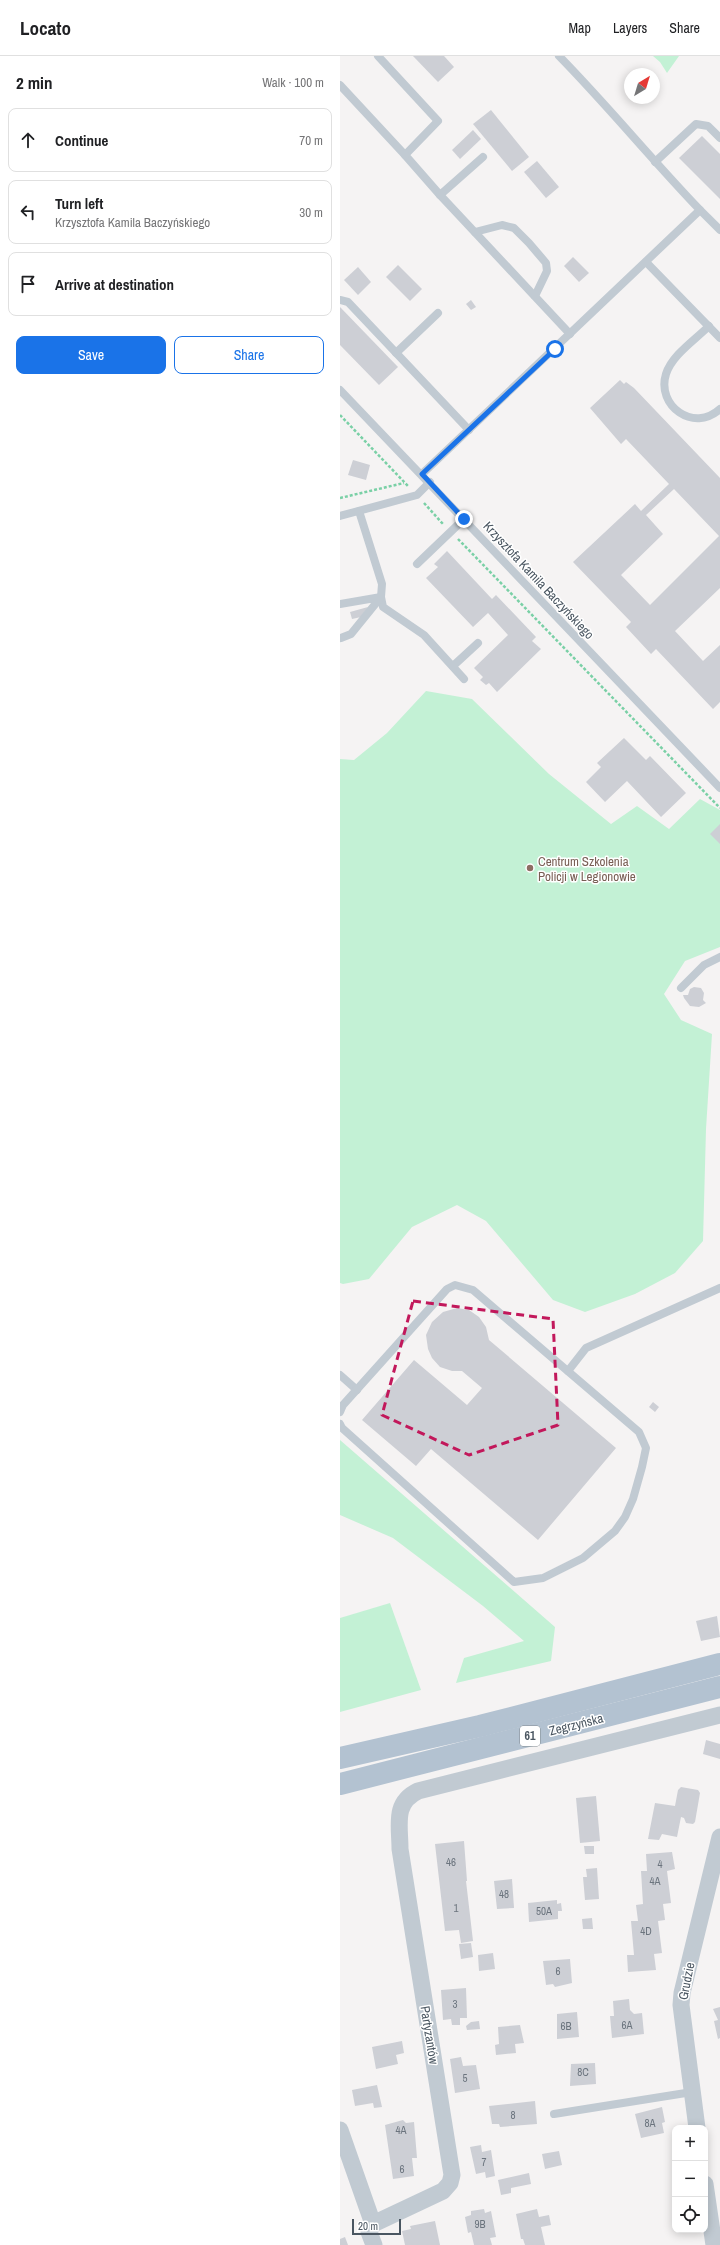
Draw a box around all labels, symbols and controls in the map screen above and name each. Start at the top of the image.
text: Locato [20,15,71,41]
text: Map [569,19,591,37]
text: Layers [613,19,647,37]
text: Share [669,19,700,37]
north arrow [624,68,660,104]
text: 2 min [16,71,52,94]
text: Walk · 100 m [262,74,324,91]
icon: ahead [17,129,39,151]
text: Continue [55,130,108,151]
text: 70 m [299,132,323,149]
text: Turn left [55,193,103,214]
icon: left [17,201,39,223]
text: 30 m [299,204,323,221]
text: Krzysztofa Kamila Baczyńskiego [55,214,210,231]
icon: arrive [17,273,39,295]
text: Arrive at destination [55,274,174,295]
button: Save [16,336,166,374]
button: Share [174,336,324,374]
route start [546,340,564,358]
route end [455,510,473,528]
street label: Krzysztofa Kamila Baczyńskiego [479,518,598,643]
place label: Centrum Szkolenia Policji w Legionowie [538,853,636,885]
marker: Centrum Szkolenia Policji w Legionowie [525,863,535,873]
street label: Zegrzyńska [547,1710,605,1739]
road number: 61 [520,1726,540,1746]
house number: 46 [446,1855,456,1869]
house number: 4 [657,1857,663,1871]
house number: 4A [649,1874,661,1888]
house number: 48 [499,1887,509,1901]
house number: 1 [453,1901,459,1915]
house number: 50A [536,1904,553,1918]
house number: 4D [640,1924,652,1938]
street label: Grudzie [675,1961,698,2001]
house number: 6 [555,1964,561,1978]
house number: 3 [452,1997,458,2011]
street label: Partyzantów [417,2005,443,2066]
house number: 6A [621,2018,633,2032]
house number: 6B [560,2019,572,2033]
house number: 8C [577,2065,589,2079]
house number: 5 [462,2071,468,2085]
house number: 8 [510,2108,516,2122]
house number: 8A [644,2116,656,2130]
house number: 4A [395,2123,407,2137]
map controls [672,2125,708,2233]
button: + [672,2125,708,2161]
house number: 7 [481,2155,487,2169]
button: − [672,2161,708,2197]
house number: 6 [399,2162,405,2176]
button: locate [672,2197,708,2233]
scale bar [352,2217,401,2236]
house number: 9B [474,2217,486,2231]
text: 20 m [358,2219,378,2233]

